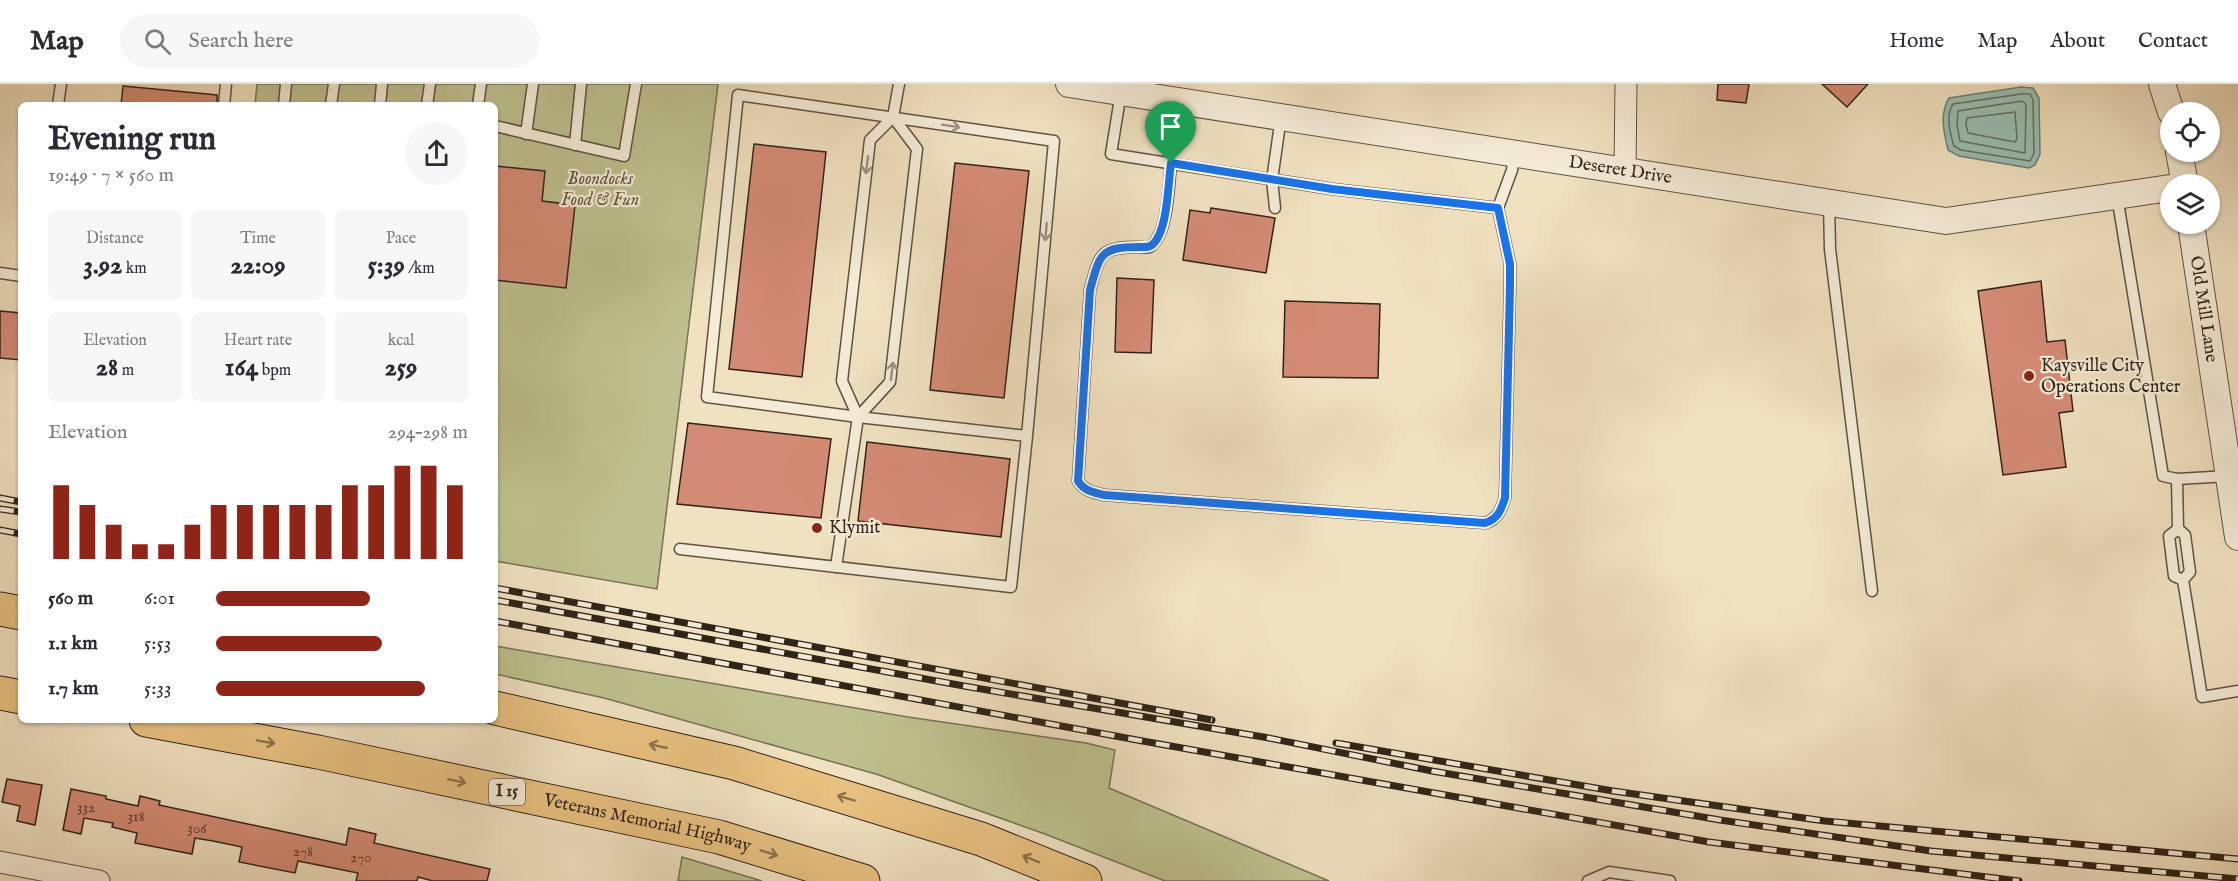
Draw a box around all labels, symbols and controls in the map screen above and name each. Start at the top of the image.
search box [120,14,540,68]
text: Map [30,24,84,59]
icon: search [141,25,174,58]
text: Search here [189,27,293,55]
text: Home [1889,28,1944,55]
text: Map [1977,28,2017,55]
text: About [2050,28,2105,55]
text: Contact [2138,28,2208,55]
pin [1145,101,1196,163]
map controls [2160,102,2220,234]
button: locate [2160,102,2220,162]
icon: arrive [1154,110,1187,143]
text: Evening run [48,119,216,161]
one-way arrow [941,120,960,131]
button: share [405,122,468,185]
street label: Deseret Drive [1567,151,1674,190]
one-way arrow [861,155,872,175]
text: 19:49 · 7 × 560 m [48,163,174,188]
park label: Boondocks Food & Fun [561,168,639,212]
button: layers [2160,174,2220,234]
one-way arrow [1040,222,1051,242]
text: Distance [86,229,144,249]
text: Time [240,229,276,249]
text: Pace [386,229,416,249]
text: 3.92 [83,249,122,282]
text: 22:09 [230,249,286,282]
text: 5:39 [367,249,405,282]
street label: Old Mill Lane [2184,254,2223,364]
text: km [122,259,147,279]
text: /km [405,259,435,279]
text: Elevation [83,331,147,351]
text: Heart rate [224,331,292,351]
text: kcal [388,331,414,351]
text: 28 [96,351,118,384]
text: 164 [225,351,258,384]
text: 259 [385,351,417,384]
place label: Kaysville City Operations Center [2041,355,2181,399]
text: m [118,361,134,381]
text: bpm [258,361,291,381]
one-way arrow [886,362,897,382]
marker: Kaysville City Operations Center [2022,369,2036,383]
text: Elevation [48,420,127,445]
text: 294–298 m [388,420,468,445]
place label: Klymit [829,517,880,540]
marker: Klymit [810,521,824,535]
text: 560 m [48,586,93,611]
text: 6:01 [144,586,175,611]
text: 1.1 km [48,631,98,656]
text: 5:53 [144,631,171,656]
text: 1.7 km [48,676,99,701]
text: 5:33 [144,676,171,701]
one-way arrow [255,737,275,748]
one-way arrow [649,739,668,751]
one-way arrow [447,776,466,788]
road number: I 15 [489,779,525,805]
street label: Veterans Memorial Highway [541,788,754,858]
one-way arrow [837,792,856,803]
house number: 332 [77,798,95,817]
house number: 318 [127,807,145,826]
house number: 306 [187,819,207,838]
house number: 278 [293,842,313,861]
house number: 270 [350,848,372,867]
one-way arrow [759,848,778,859]
one-way arrow [1022,853,1041,864]

